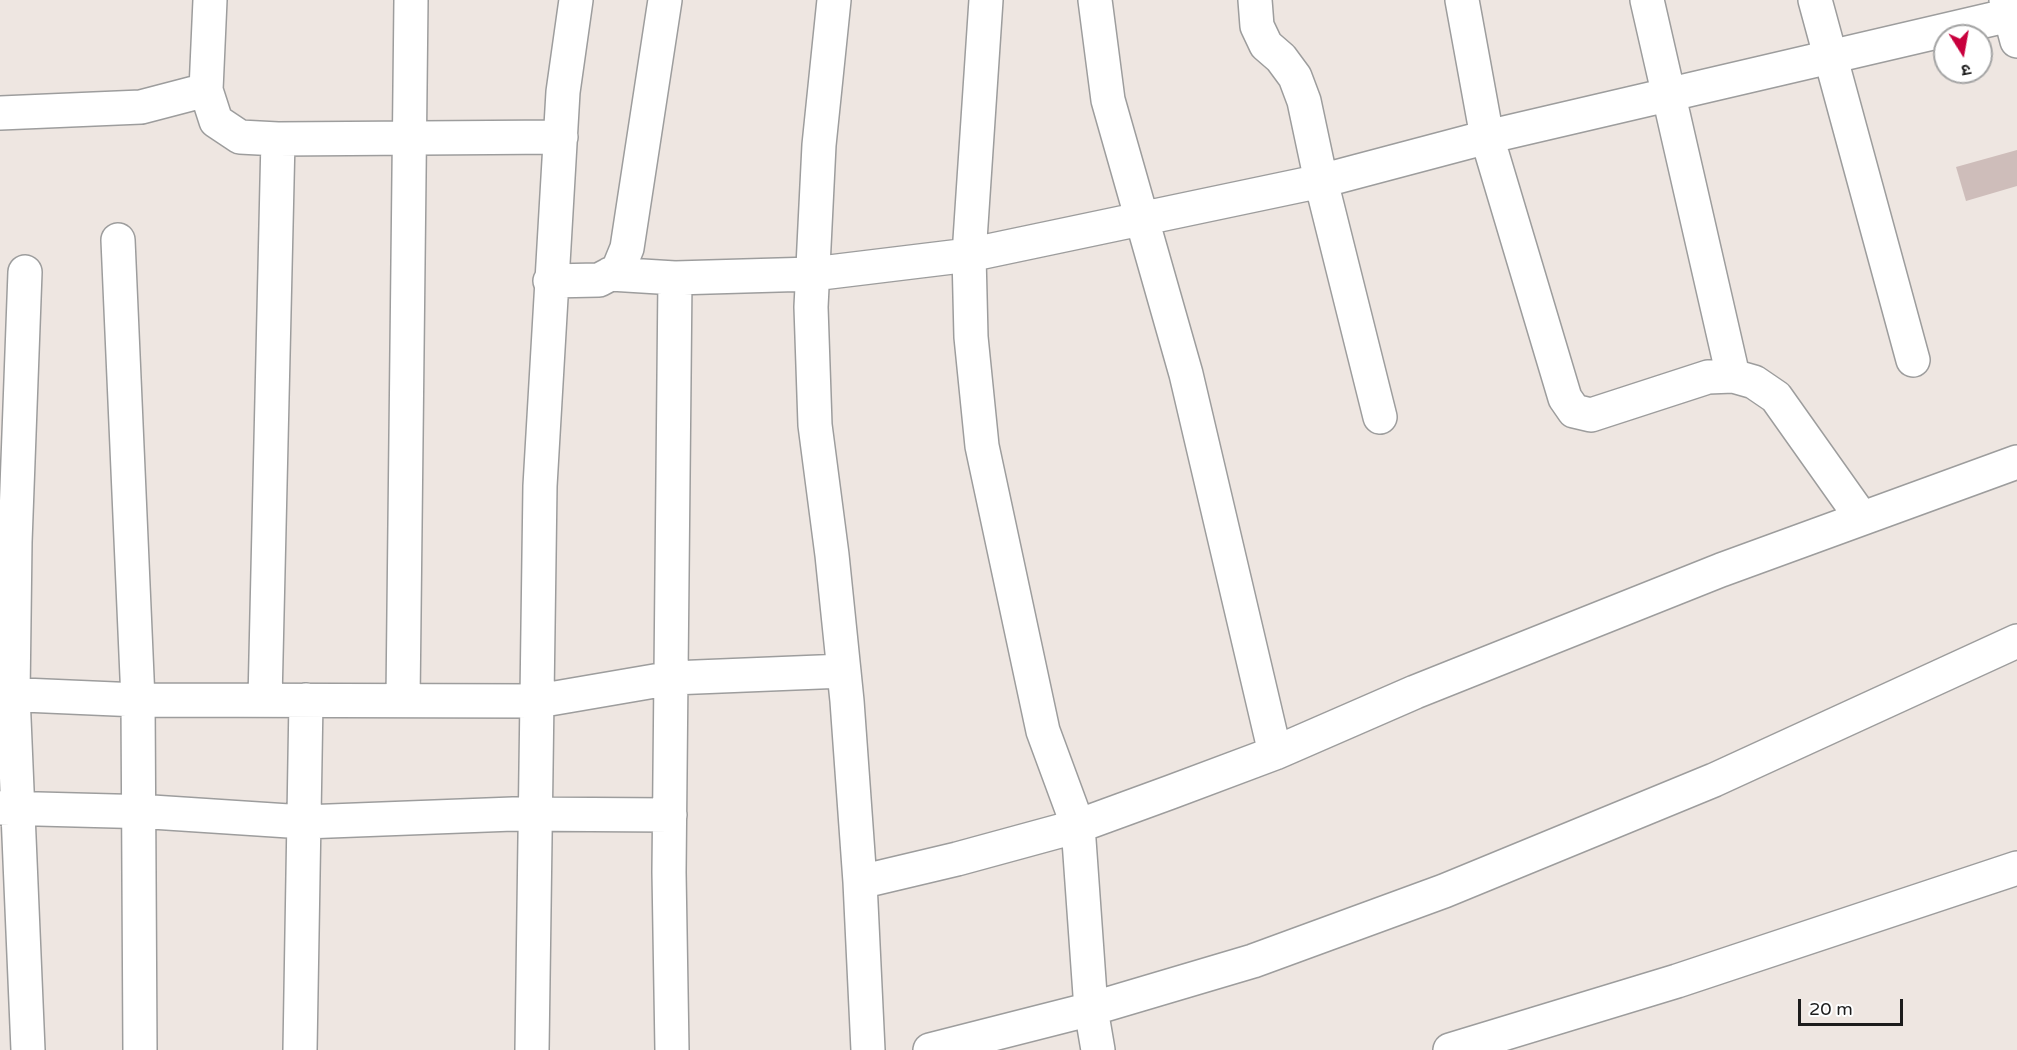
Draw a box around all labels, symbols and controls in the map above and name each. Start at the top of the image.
north arrow [1933,24,1993,84]
text: उ [1960,59,1973,80]
scale bar [1801,987,1906,1025]
text: 20 m [1809,998,1853,1020]

